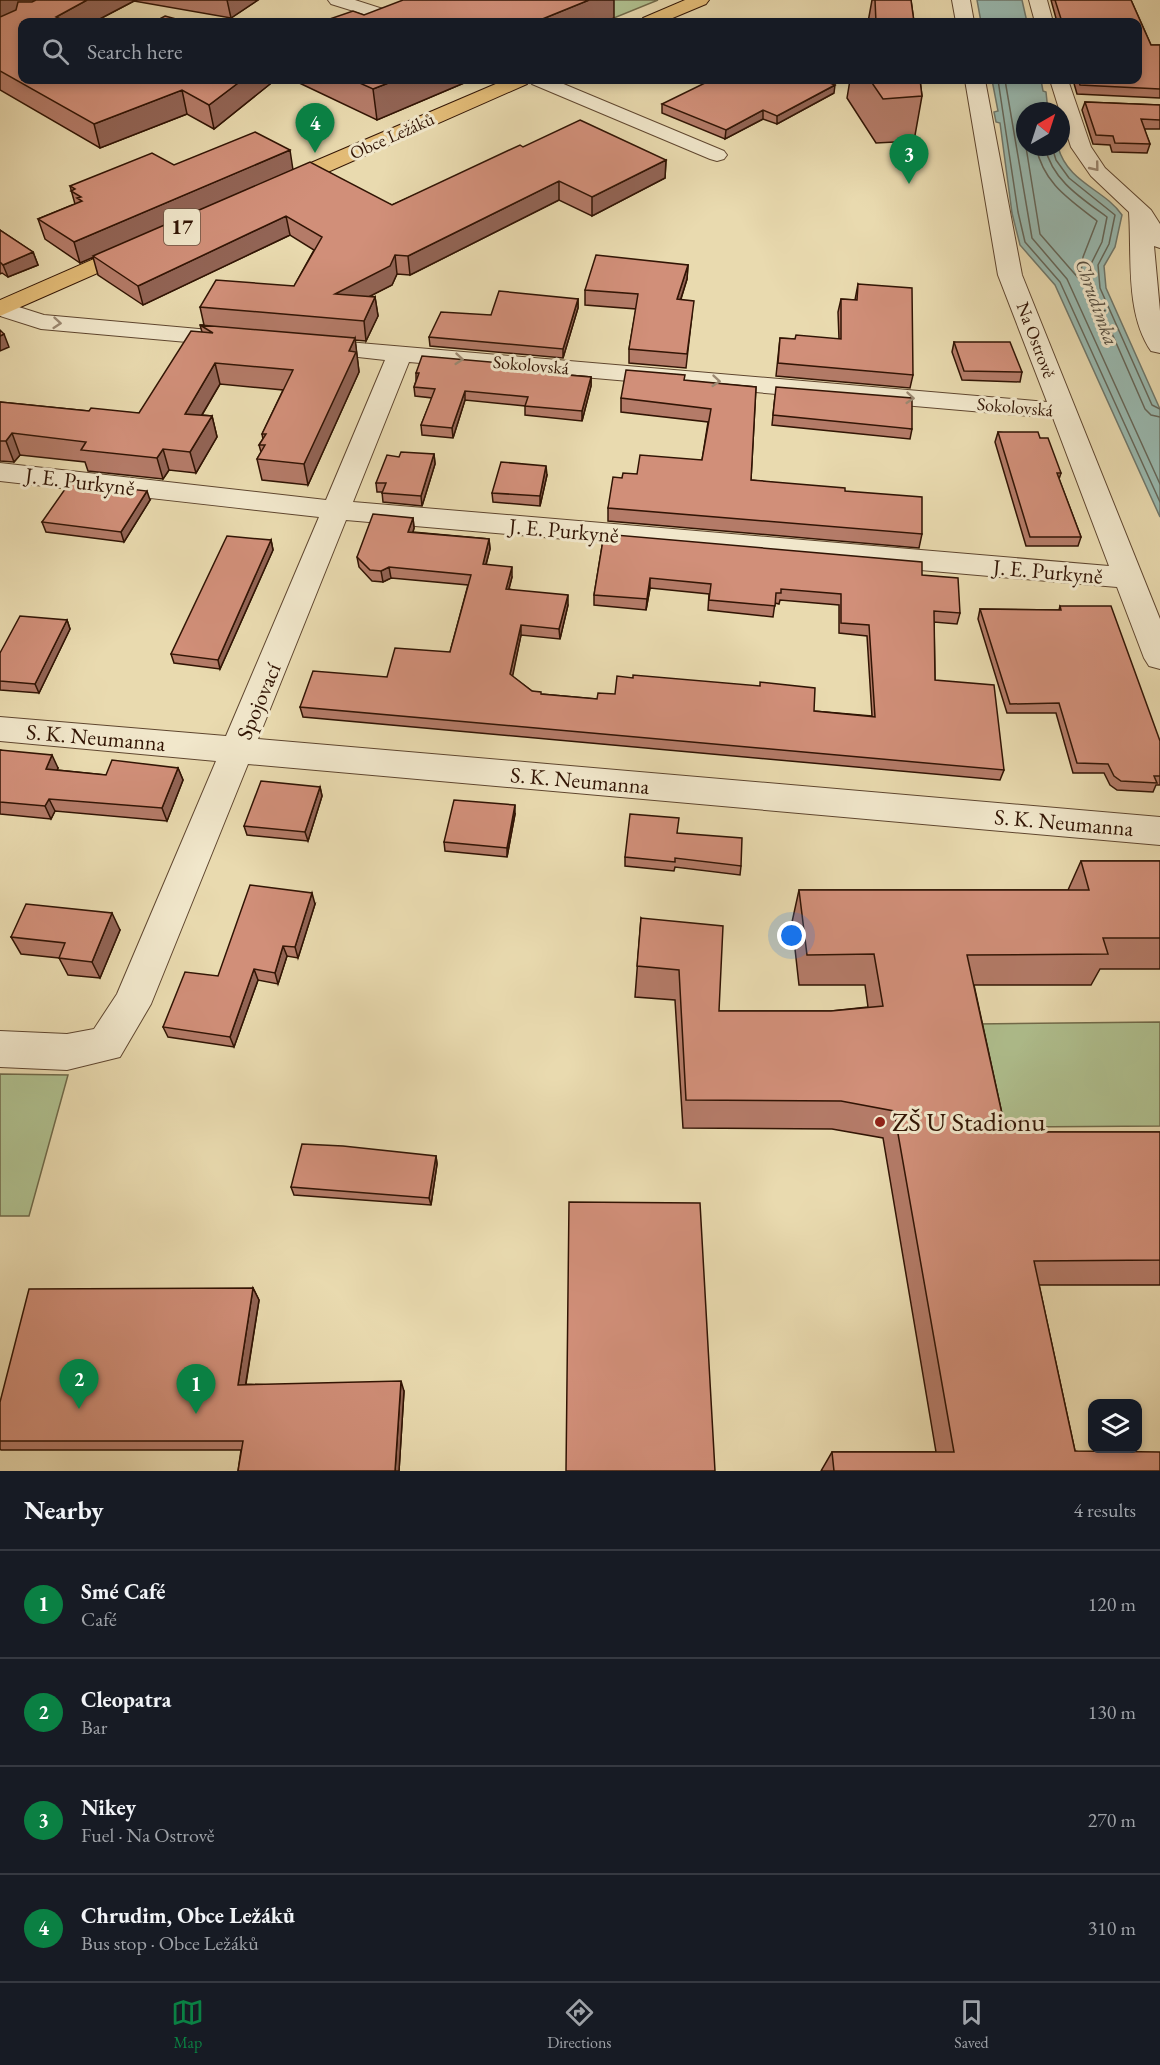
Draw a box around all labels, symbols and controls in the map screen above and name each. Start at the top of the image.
search box [18,18,1142,84]
icon: search [39,35,72,68]
text: Search here [87,37,182,66]
north arrow [1016,102,1070,156]
pin: 4 [296,104,334,153]
street label: Obce Ležáků [346,107,438,164]
pin: 3 [890,134,928,184]
one-way arrow [1087,160,1098,171]
road number: 17 [164,209,200,245]
water label: Chrudimka [1069,255,1125,349]
street label: Na Ostrově [1012,299,1061,381]
one-way arrow [52,316,61,329]
street label: Sokolovská [492,350,571,379]
one-way arrow [454,352,463,365]
one-way arrow [711,374,720,387]
one-way arrow [905,391,914,404]
street label: Sokolovská [976,392,1055,421]
street label: J. E. Purkyně [22,460,137,503]
street label: J. E. Purkyně [506,511,620,550]
street label: J. E. Purkyně [990,552,1104,591]
street label: Spojovací [229,658,288,744]
street label: S. K. Neumanna [25,717,167,758]
street label: S. K. Neumanna [509,760,651,801]
street label: S. K. Neumanna [993,802,1135,843]
your location [777,921,806,950]
place label: ZŠ U Stadionu [892,1104,1046,1139]
marker: ZŠ U Stadionu [873,1115,887,1129]
pin: 2 [60,1360,98,1409]
pin: 1 [176,1364,216,1414]
map controls [1088,1399,1142,1453]
button: layers [1088,1399,1142,1453]
text: Nearby [24,1493,104,1527]
text: 4 results [1073,1497,1136,1523]
text: Smé Café [81,1577,166,1606]
text: 1 [38,1591,49,1617]
text: 120 m [1088,1591,1136,1617]
text: Café [81,1606,117,1632]
text: Cleopatra [81,1685,171,1714]
text: 2 [38,1699,49,1725]
text: 130 m [1088,1699,1136,1725]
text: Bar [81,1714,107,1740]
text: Nikey [81,1793,136,1822]
text: 3 [38,1807,49,1833]
text: 270 m [1088,1807,1136,1833]
text: Fuel · Na Ostrově [81,1822,215,1848]
text: Chrudim, Obce Ležáků [81,1901,295,1930]
text: 4 [38,1915,49,1941]
text: 310 m [1088,1915,1136,1941]
text: Bus stop · Obce Ležáků [81,1930,259,1956]
tab: Map [171,1996,204,2053]
tab: Directions [547,1996,612,2053]
tab: Saved [954,1996,989,2053]

